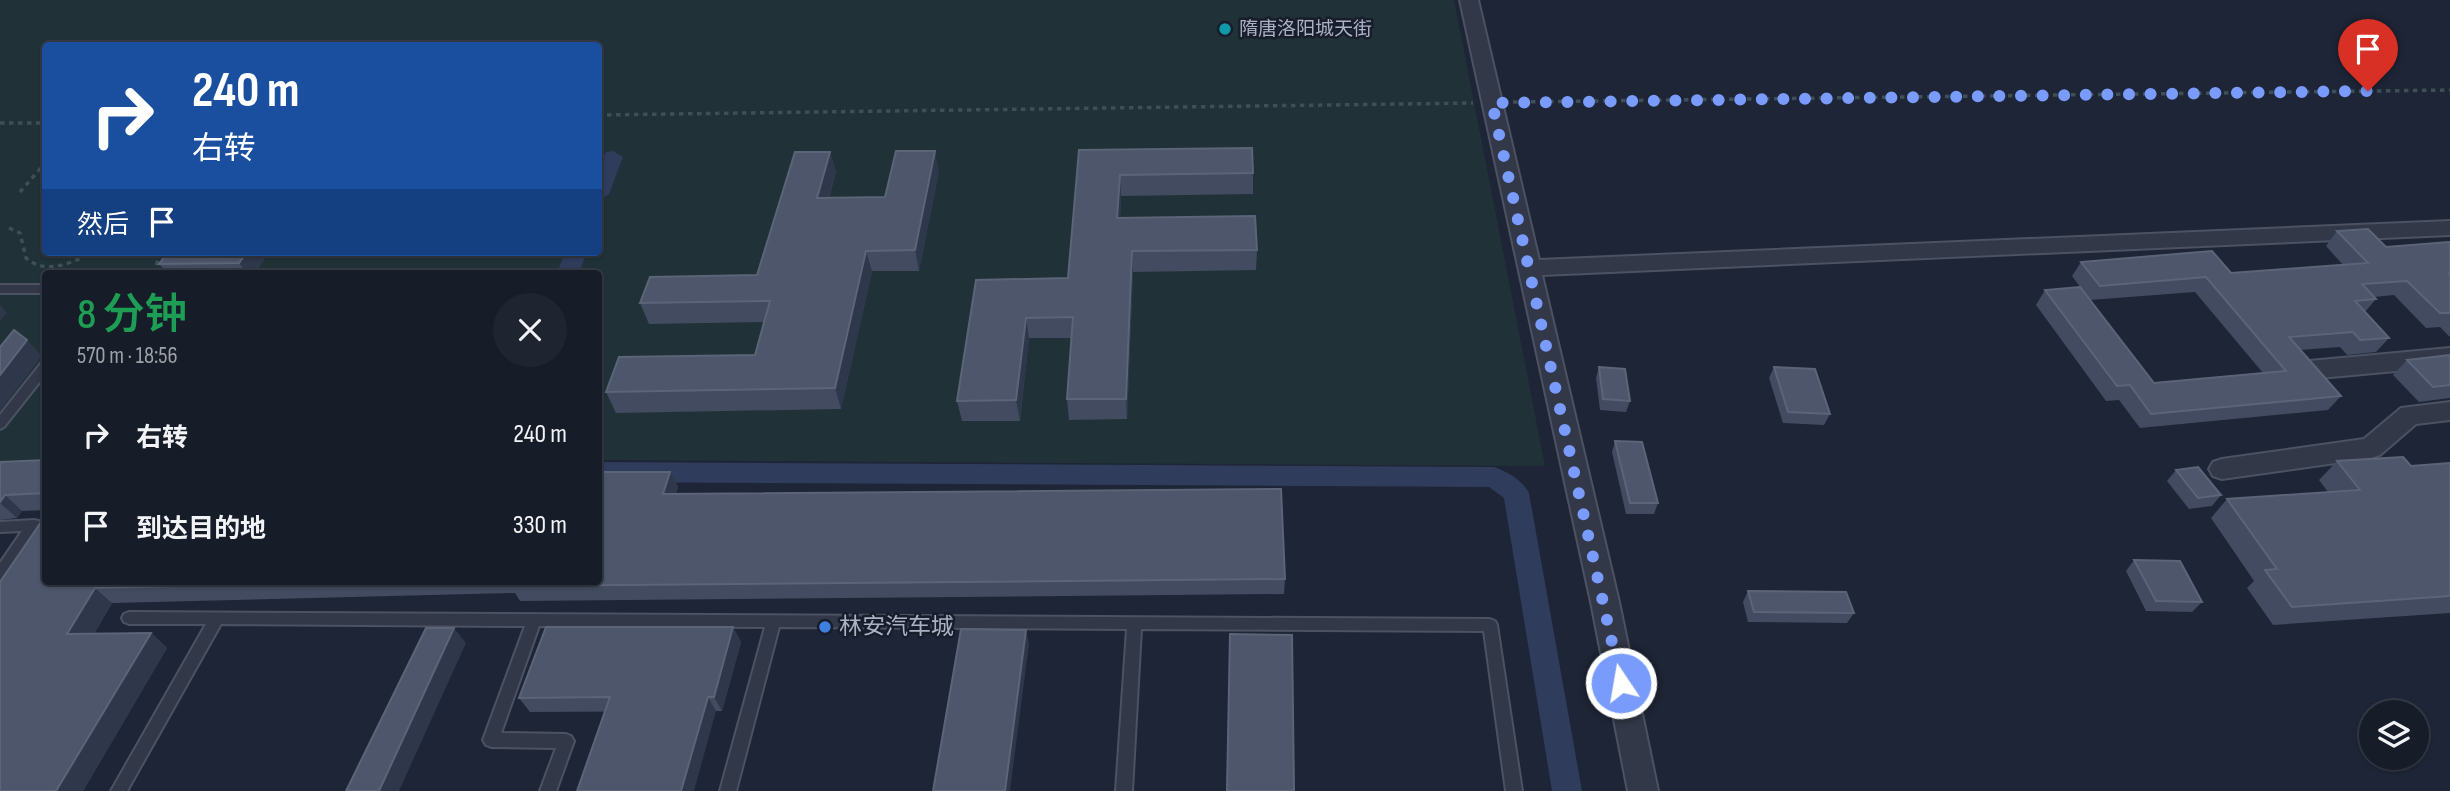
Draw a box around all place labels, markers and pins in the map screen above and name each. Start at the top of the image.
place label: 隋唐洛阳城天街 [1239,18,1372,41]
pin [2338,19,2398,91]
marker: 隋唐洛阳城天街 [1217,21,1233,37]
place label: 林安汽车城 [839,613,954,641]
marker: 林安汽车城 [817,619,833,635]

